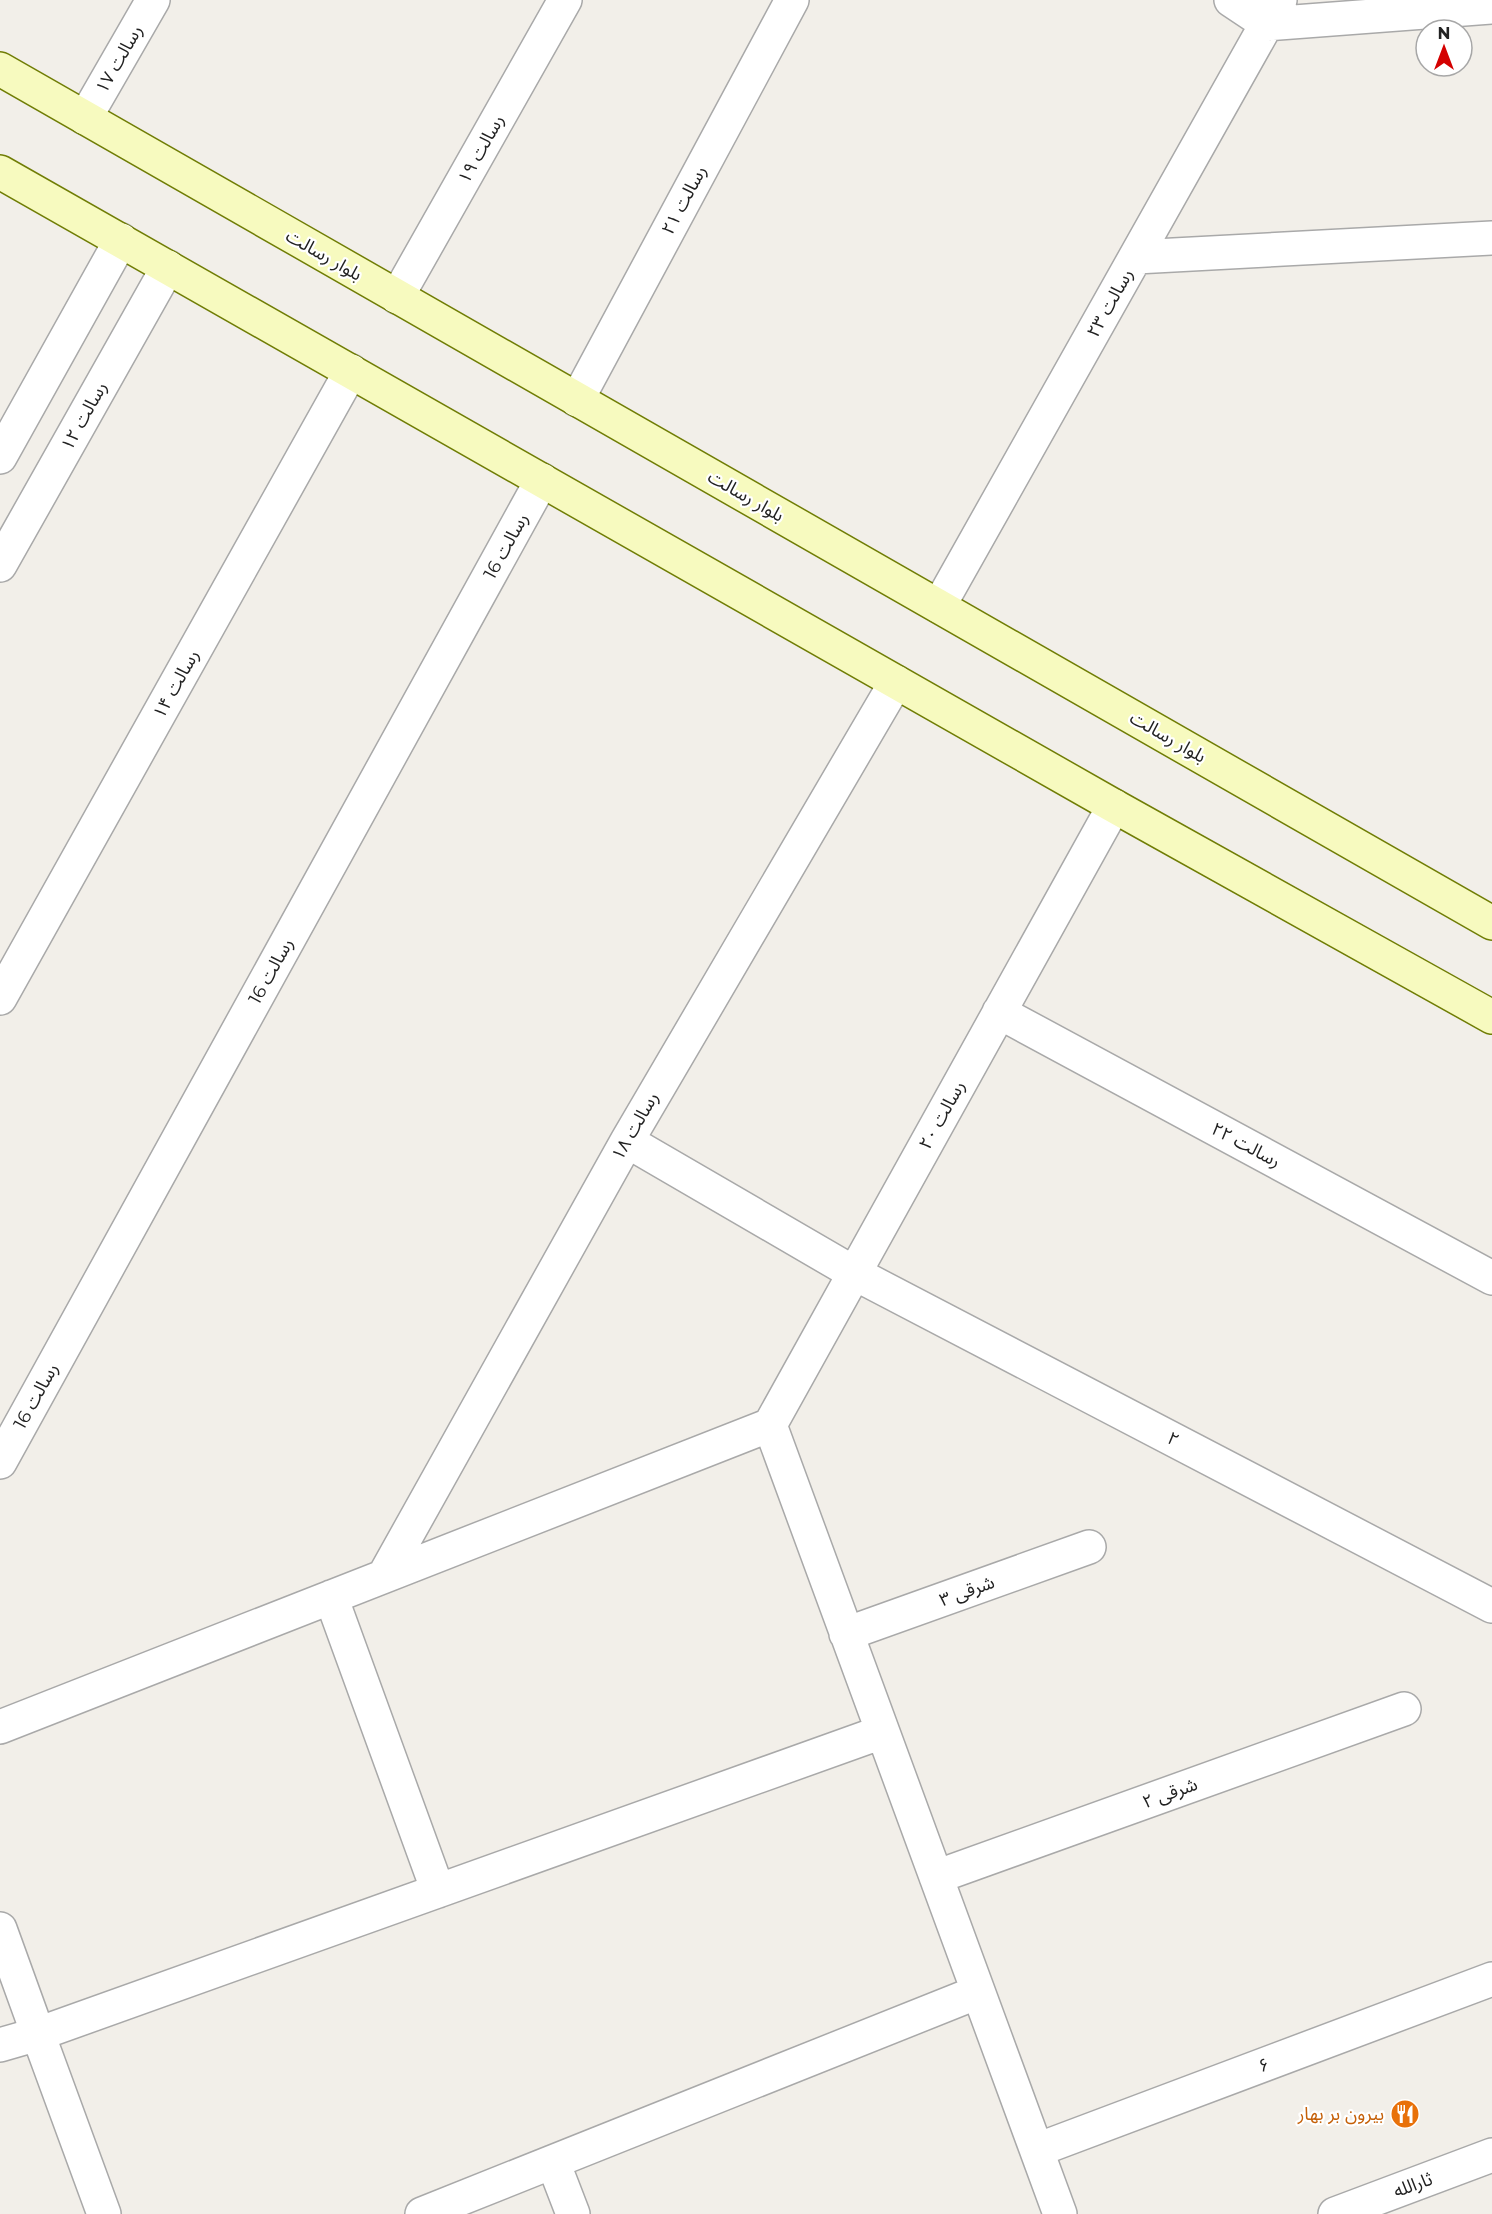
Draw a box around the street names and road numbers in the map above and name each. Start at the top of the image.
street label: رسالت ۱۷ [91,21,147,97]
street label: رسالت ۱۹ [453,111,509,187]
street label: رسالت ۲۱ [657,162,711,238]
street label: بلوار رسالت [282,224,366,286]
street label: رسالت ۲۳ [1082,265,1138,341]
street label: رسالت ۱۲ [56,378,112,454]
street label: بلوار رسالت [704,465,788,527]
street label: رسالت 16 [479,509,533,583]
street label: رسالت ۱۴ [148,646,204,722]
street label: بلوار رسالت [1126,706,1210,768]
street label: رسالت 16 [244,934,298,1008]
street label: رسالت ۲۰ [914,1077,970,1153]
street label: رسالت ۱۸ [607,1088,663,1164]
street label: رسالت ۲۲ [1208,1118,1284,1172]
street label: رسالت 16 [9,1359,63,1433]
street label: ۲ [1163,1427,1183,1451]
street label: ۳ شرقی [936,1571,998,1611]
street label: ۲ شرقی [1139,1773,1201,1813]
street label: ۶ [1255,2053,1273,2077]
street label: ثارالله [1390,2168,1436,2202]

